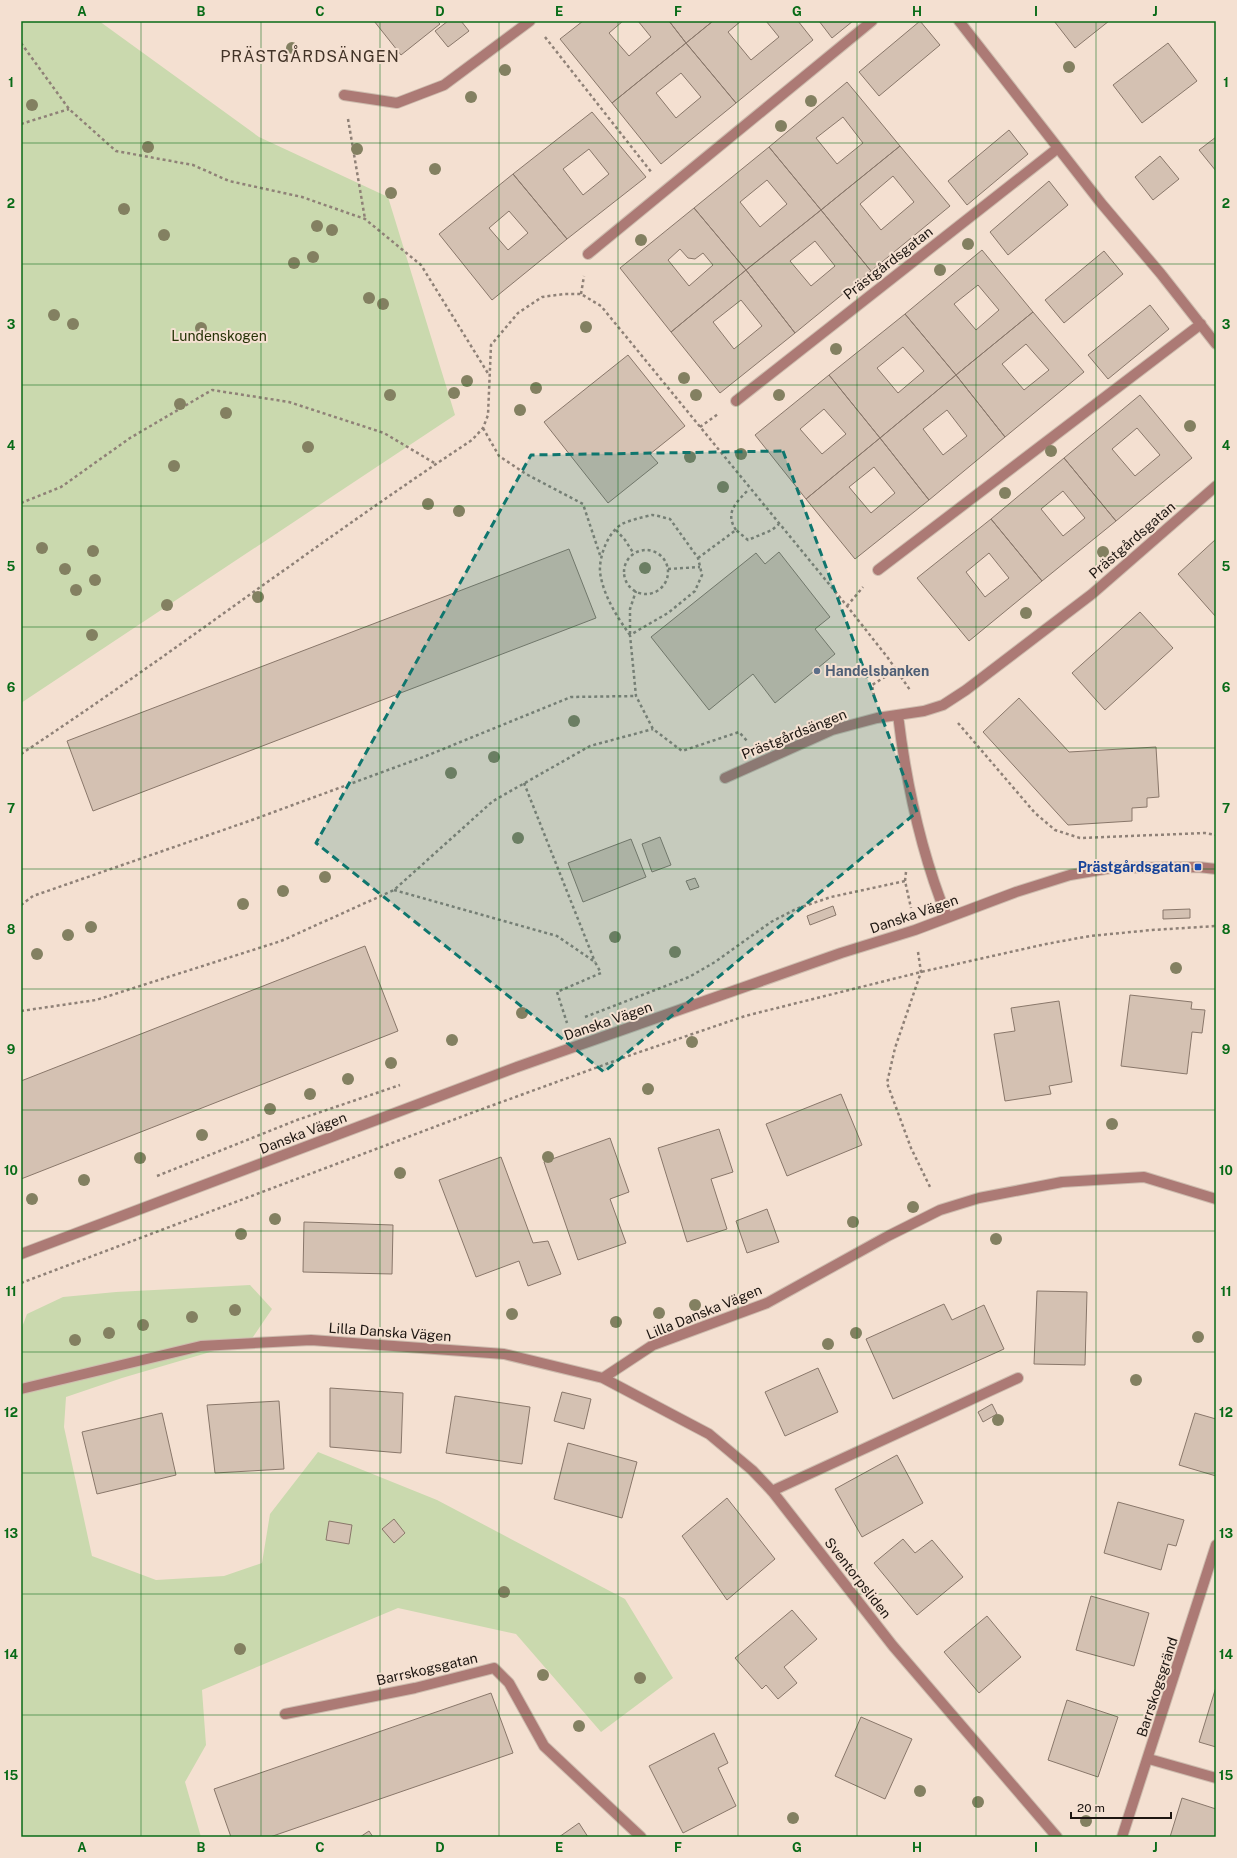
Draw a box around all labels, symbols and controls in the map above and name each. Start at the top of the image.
text: A [77,4,87,19]
text: B [197,4,206,19]
text: C [315,4,325,19]
text: D [435,4,445,19]
text: E [555,4,563,19]
text: F [674,4,682,19]
text: G [792,4,802,19]
text: H [912,4,922,19]
text: I [1034,4,1038,19]
text: J [1152,4,1158,19]
district label: PRÄSTGÅRDSÄNGEN [220,45,400,66]
text: 1 [8,75,14,90]
text: 1 [1223,75,1229,90]
text: 2 [7,196,15,211]
text: 2 [1222,196,1230,211]
street label: Prästgårdsgatan [840,223,936,303]
text: 3 [7,317,16,332]
text: 3 [1222,317,1231,332]
park label: Lundenskogen [171,328,267,344]
text: 4 [7,438,16,453]
text: 4 [1222,438,1231,453]
street label: Prästgårdsgatan [1086,498,1178,582]
text: 5 [7,559,16,574]
text: 5 [1222,559,1231,574]
place label: Handelsbanken [825,663,929,679]
marker: Handelsbanken [812,666,822,676]
text: 6 [7,680,16,695]
text: 6 [1222,680,1231,695]
street label: Prästgårdsängen [739,706,849,762]
text: 7 [7,801,15,816]
text: 7 [1222,801,1230,816]
place label: Prästgårdsgatan [1078,859,1190,875]
marker: Prästgårdsgatan [1193,862,1203,872]
street label: Danska Vägen [868,891,960,937]
text: 8 [7,922,16,937]
text: 8 [1222,922,1231,937]
street label: Danska Vägen [562,998,654,1044]
text: 9 [7,1042,15,1057]
text: 9 [1222,1042,1230,1057]
street label: Danska Vägen [257,1109,349,1157]
text: 10 [4,1163,18,1178]
text: 10 [1219,1163,1233,1178]
street label: Lilla Danska Vägen [644,1282,764,1342]
text: 11 [5,1284,17,1299]
text: 11 [1220,1284,1232,1299]
street label: Lilla Danska Vägen [328,1320,452,1344]
text: 12 [4,1405,18,1420]
text: 12 [1219,1405,1233,1420]
text: 13 [4,1526,18,1541]
text: 13 [1219,1526,1233,1541]
street label: Sventorpsliden [821,1534,895,1622]
street label: Barrskogsgränd [1133,1635,1181,1739]
text: 14 [4,1647,19,1662]
text: 14 [1219,1647,1234,1662]
street label: Barrskogsgatan [375,1650,479,1688]
text: 15 [4,1768,18,1783]
text: 15 [1219,1768,1233,1783]
scale bar [1071,1794,1171,1820]
text: 20 m [1077,1801,1105,1815]
text: A [77,1840,87,1855]
text: B [197,1840,206,1855]
text: C [315,1840,325,1855]
text: D [435,1840,445,1855]
text: E [555,1840,563,1855]
text: F [674,1840,682,1855]
text: G [792,1840,802,1855]
text: H [912,1840,922,1855]
text: I [1034,1840,1038,1855]
text: J [1152,1840,1158,1855]

